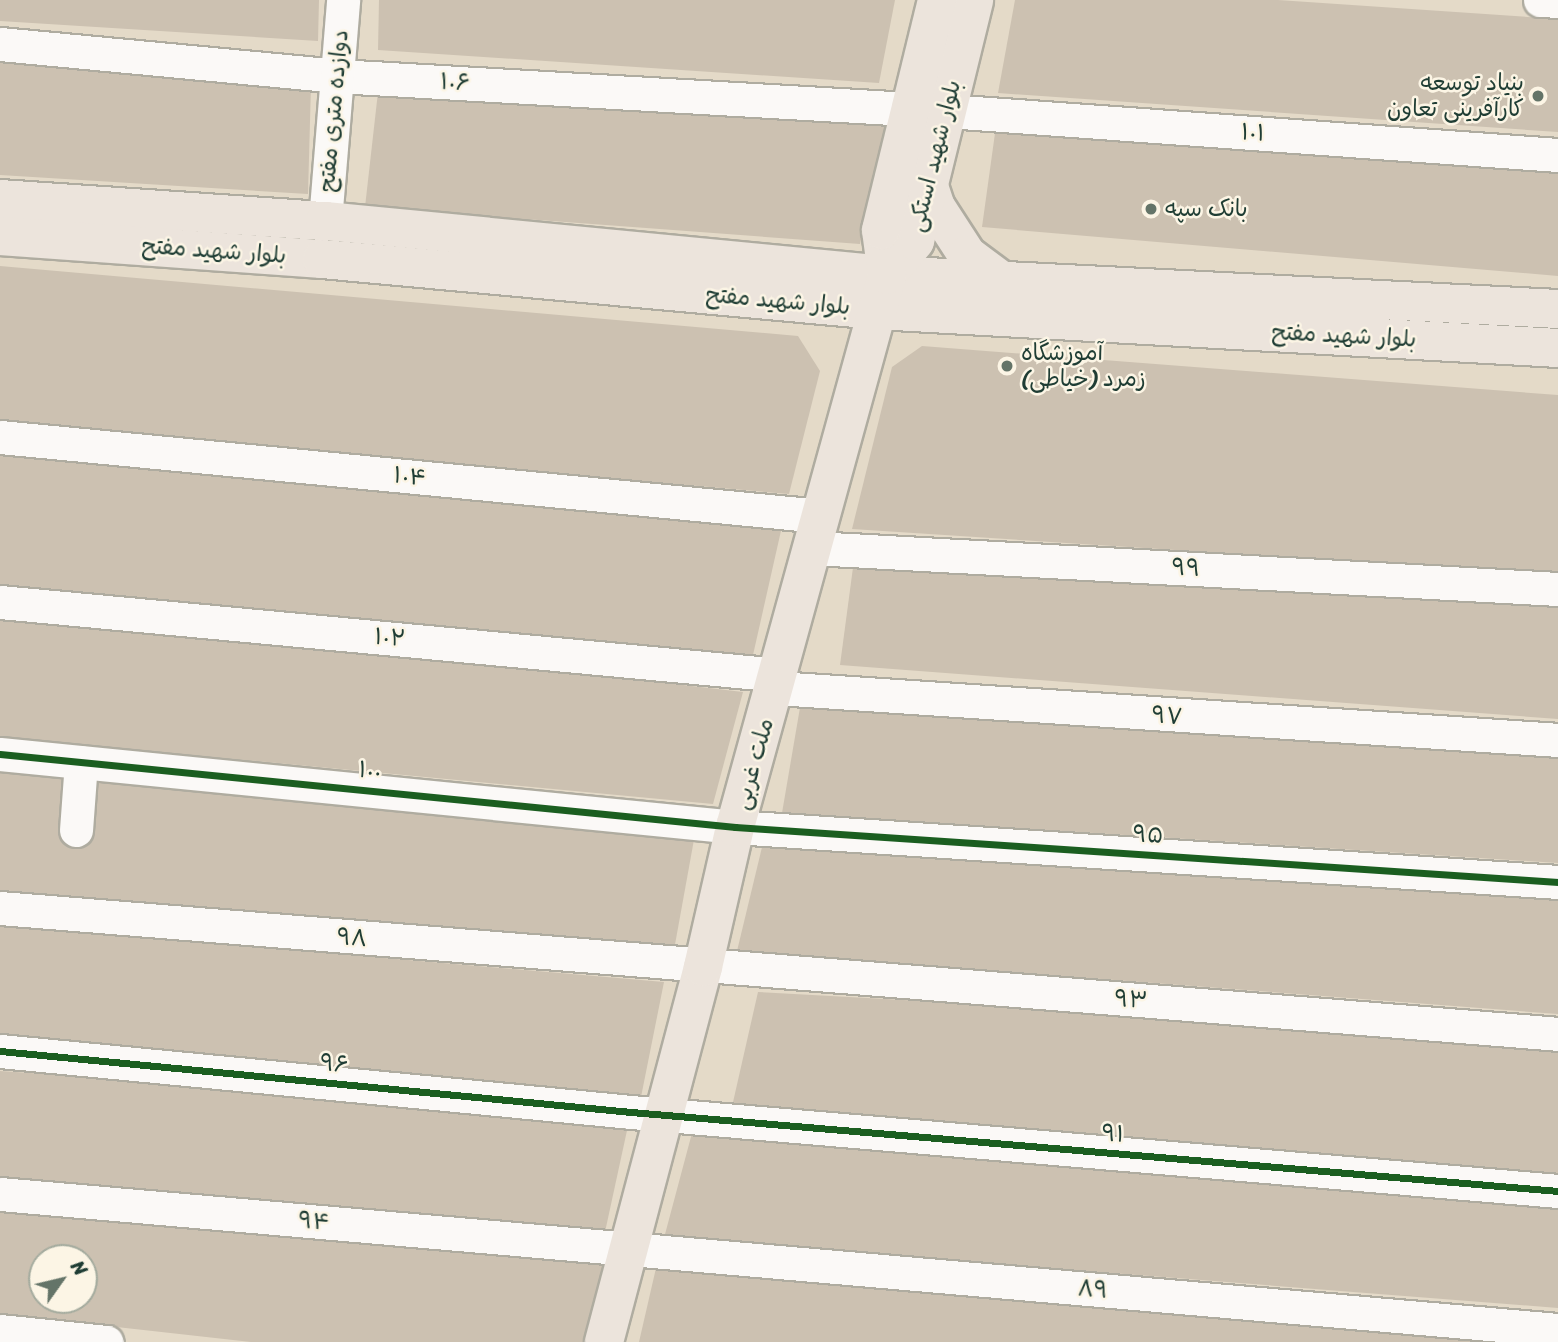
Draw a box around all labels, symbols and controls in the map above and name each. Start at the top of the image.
street label: دوازده متری مفتح [313,29,355,193]
street label: ۱۰۶ [439,68,471,98]
place label: بنیاد توسعه کارآفرینی تعاون [1387,69,1524,123]
street label: بلوار شهید استکی [903,77,967,235]
marker: بنیاد توسعه کارآفرینی تعاون [1530,88,1546,104]
street label: ۱۰۱ [1240,118,1266,148]
place label: بانک سپه [1165,195,1248,223]
marker: بانک سپه [1143,201,1159,217]
street label: بلوار شهید مفتح [141,232,287,270]
street label: بلوار شهید مفتح [705,281,851,321]
street label: بلوار شهید مفتح [1271,318,1417,354]
place label: آموزشگاه زمرد (خیاطی) [1021,339,1146,393]
marker: آموزشگاه زمرد (خیاطی) [999,358,1015,374]
street label: ۱۰۴ [392,462,428,492]
street label: ۹۹ [1171,553,1201,583]
street label: ۱۰۲ [373,623,407,653]
street label: ۹۷ [1151,701,1183,731]
street label: ملت غربی [728,715,780,813]
street label: ۱۰۰ [357,756,383,786]
street label: ۹۵ [1132,820,1164,850]
street label: ۹۸ [336,923,368,953]
street label: ۹۳ [1113,985,1149,1015]
street label: ۹۶ [318,1049,350,1079]
street label: ۹۱ [1100,1119,1126,1149]
street label: ۹۴ [297,1207,331,1237]
north arrow [28,1244,98,1314]
text: N [62,1253,97,1283]
street label: ۸۹ [1077,1275,1109,1305]

